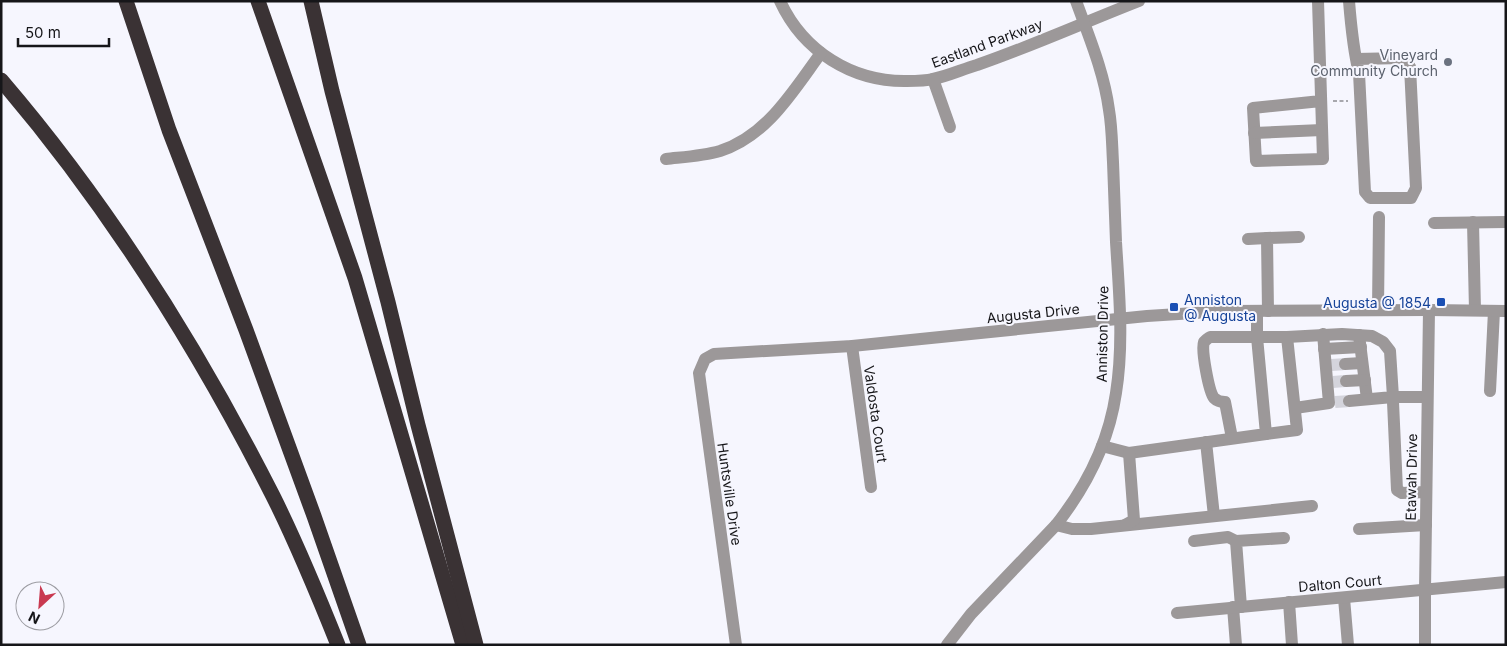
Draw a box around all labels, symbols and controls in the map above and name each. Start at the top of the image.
scale bar [18,15,109,47]
street label: Eastland Parkway [929,15,1045,71]
text: 50 m [25,23,61,42]
place label: Vineyard Community Church [1310,46,1438,79]
marker: Vineyard Community Church [1442,56,1454,68]
street label: Anniston Drive [1093,285,1111,383]
place label: Anniston @ Augusta [1184,291,1256,324]
place label: Augusta @ 1854 [1323,294,1431,311]
marker: Augusta @ 1854 [1435,296,1447,308]
street label: Augusta Drive [986,300,1080,326]
marker: Anniston @ Augusta [1168,301,1180,313]
street label: Valdosta Court [861,364,891,464]
street label: Etawah Drive [1402,433,1420,521]
street label: Huntsville Drive [714,441,746,547]
street label: Dalton Court [1298,571,1383,595]
north arrow [15,581,65,631]
text: N [26,608,43,628]

